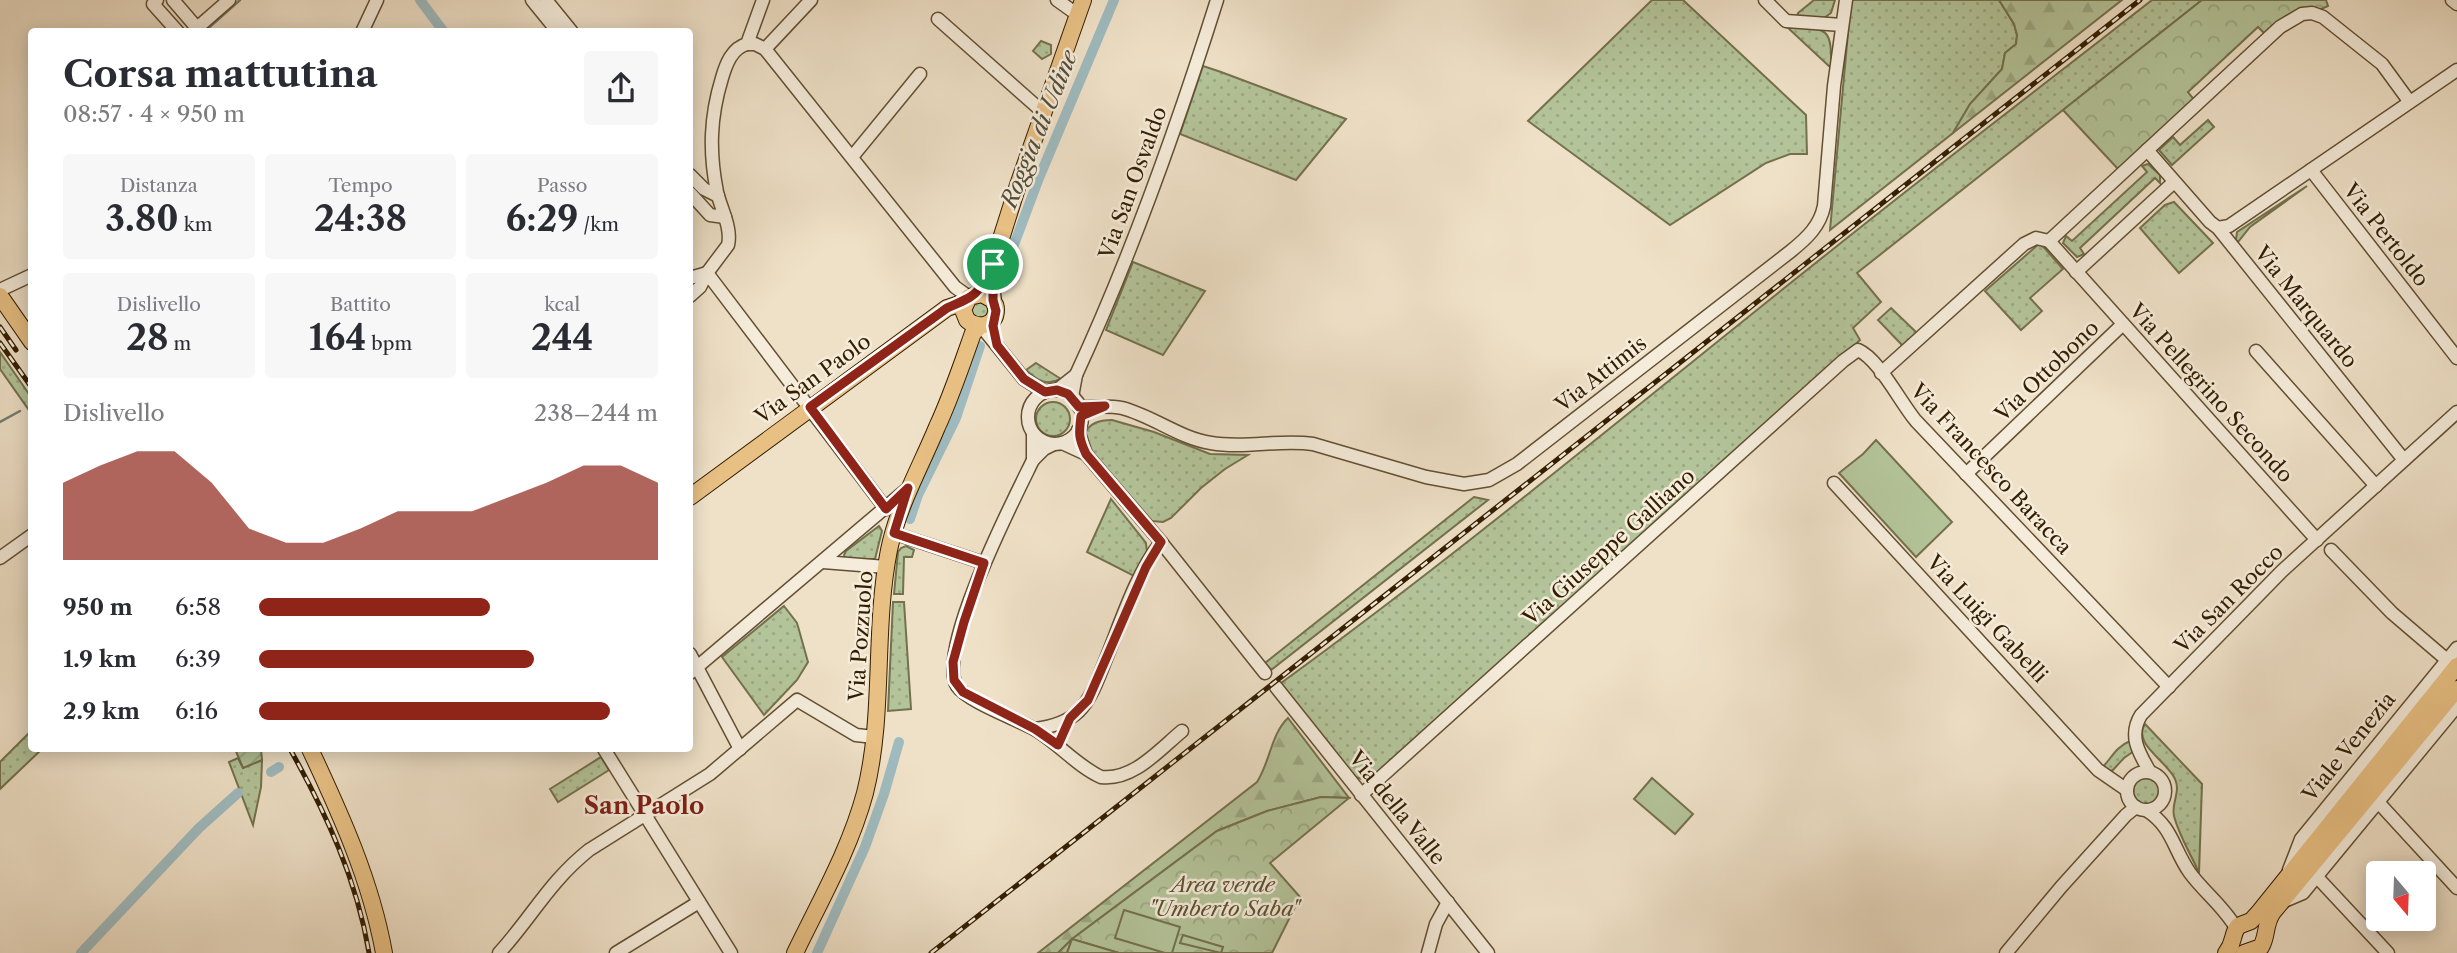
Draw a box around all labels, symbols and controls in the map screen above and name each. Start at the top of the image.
water label: Roggia di Udine [994,45,1084,214]
text: Corsa mattutina [63,50,378,97]
button: share [584,51,658,125]
text: 08:57 · 4 × 950 m [63,100,245,128]
street label: Via San Osvaldo [1093,103,1172,263]
text: Distanza [120,174,198,197]
text: Tempo [328,174,393,197]
text: Passo [537,174,587,197]
street label: Via Pertoldo [2338,177,2434,291]
text: 3.80 [105,197,179,240]
text: 24:38 [314,197,407,240]
text: 6:29 [505,197,578,240]
text: km [179,213,212,236]
text: /km [578,213,619,236]
pin [963,234,1023,294]
street label: Via Marquardo [2249,240,2363,373]
icon: arrive [974,245,1012,283]
text: Dislivello [117,293,201,316]
text: Battito [330,293,391,316]
text: kcal [544,293,580,316]
street label: Via Pellegrino Secondo [2124,297,2298,487]
street label: Via Ottobono [1989,315,2104,427]
text: 28 [126,316,169,359]
text: 164 [309,316,366,359]
text: 244 [531,316,593,359]
street label: Via San Paolo [749,328,875,430]
street label: Via Attimis [1549,330,1651,418]
text: m [169,332,191,355]
text: bpm [366,332,412,355]
street label: Via Francesco Baracca [1905,377,2078,560]
text: Dislivello [63,399,165,427]
text: 238–244 m [534,399,658,427]
street label: Via Giuseppe Galliano [1517,463,1700,631]
street label: Via San Rocco [2168,539,2288,659]
street label: Via Luigi Gabelli [1921,549,2053,688]
street label: Via Pozzuolo [843,570,878,703]
text: 950 m [63,593,133,621]
text: 6:58 [175,593,221,621]
text: 1.9 km [63,645,137,673]
text: 6:39 [175,645,221,673]
street label: Viale Venezia [2296,686,2401,807]
text: 2.9 km [63,697,140,725]
text: 6:16 [175,697,218,725]
street label: Via della Valle [1343,745,1451,870]
district label: San Paolo [584,791,704,820]
north arrow [2366,861,2436,931]
map controls [2366,861,2436,931]
park label: Area verde "Umberto Saba" [1147,872,1303,921]

